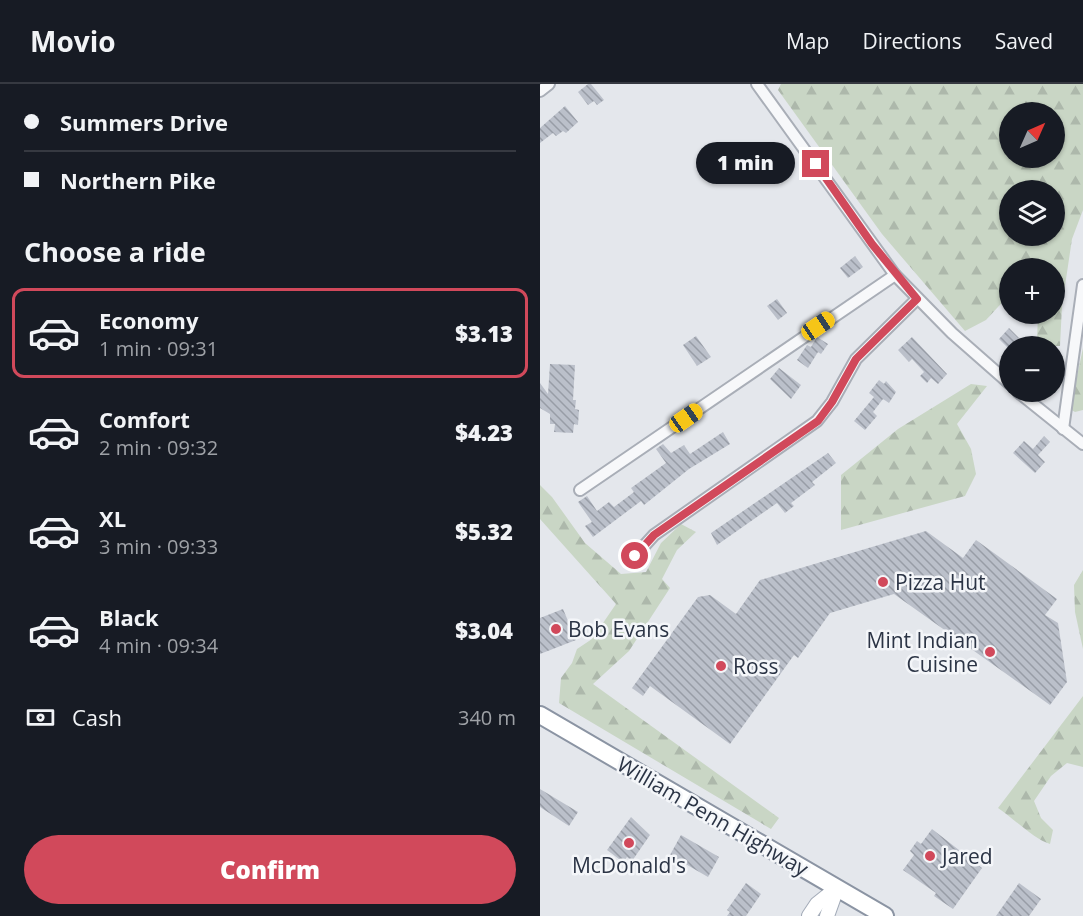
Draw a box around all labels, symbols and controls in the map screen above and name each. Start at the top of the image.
text: Movio [30,22,116,60]
text: Map [786,27,829,55]
text: Directions [862,27,962,55]
text: Saved [995,27,1053,55]
north arrow [999,102,1065,168]
map controls [999,102,1065,402]
text: Summers Drive [60,107,228,137]
callout: 1 min [696,143,795,185]
text: 1 min [717,149,774,176]
route end [802,150,829,177]
text: Northern Pike [60,165,216,195]
button: layers [999,180,1065,246]
text: Choose a ride [24,233,206,270]
button: + [999,258,1065,324]
text: Economy [99,305,198,335]
icon: car [27,306,81,360]
car [798,308,838,344]
text: $3.13 [455,318,513,348]
text: 1 min · 09:31 [99,335,218,362]
button: − [999,336,1065,402]
car [666,400,706,436]
text: Comfort [99,404,190,434]
icon: car [27,405,81,459]
text: $4.23 [455,417,513,447]
text: 2 min · 09:32 [99,434,218,461]
text: XL [99,503,126,533]
icon: car [27,504,81,558]
text: $5.32 [455,516,513,546]
text: 3 min · 09:33 [99,533,218,560]
route start [621,542,648,569]
place label: Pizza Hut [895,568,986,596]
marker: Pizza Hut [876,575,890,589]
text: Black [99,602,159,632]
icon: car [27,603,81,657]
text: $3.04 [455,615,513,645]
place label: Bob Evans [568,615,669,643]
marker: Bob Evans [549,622,563,636]
place label: Mint Indian Cuisine [867,626,978,678]
text: 4 min · 09:34 [99,632,218,659]
marker: Mint Indian Cuisine [983,645,997,659]
place label: Ross [733,652,779,680]
marker: Ross [714,659,728,673]
icon: cash [24,701,57,734]
text: Cash [72,702,122,732]
text: 340 m [458,704,516,731]
street label: William Penn Highway [612,750,814,882]
button: Confirm [24,835,516,904]
marker: McDonald's [622,836,636,850]
place label: Jared [940,842,993,870]
marker: Jared [923,849,937,863]
place label: McDonald's [572,851,686,879]

